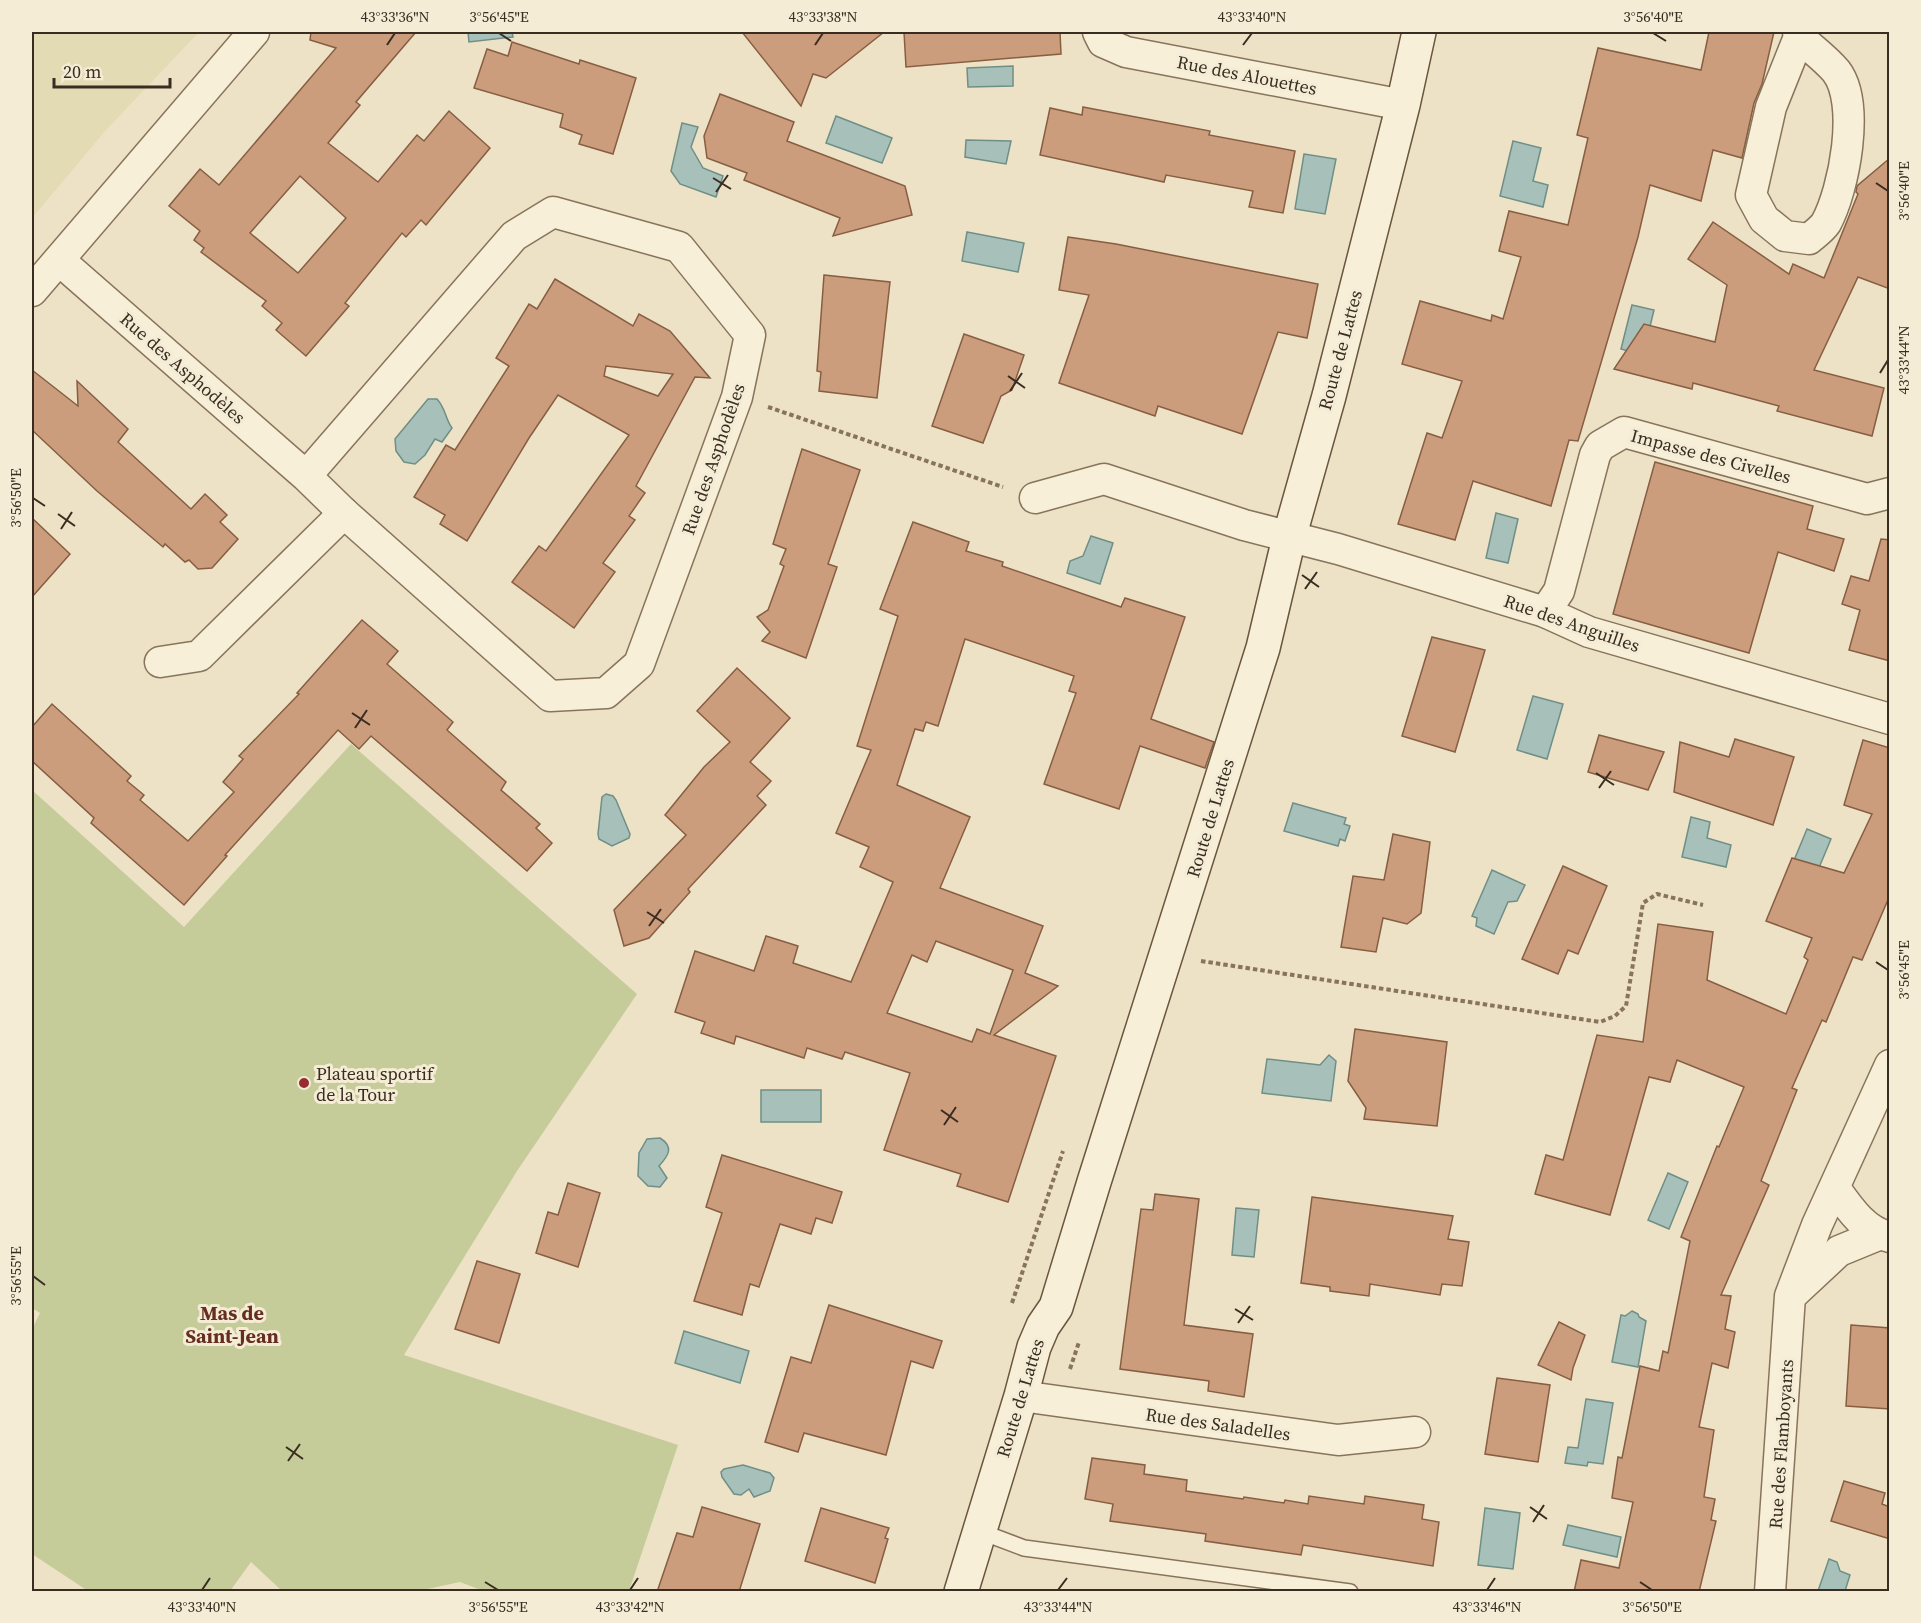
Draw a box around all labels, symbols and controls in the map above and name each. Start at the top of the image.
text: 43°33'36"N [360,6,430,27]
text: 3°56'45"E [469,6,529,27]
text: 43°33'38"N [788,6,858,27]
text: 43°33'40"N [1217,6,1287,27]
text: 3°56'40"E [1623,6,1683,27]
street label: Rue des Alouettes [1175,49,1319,101]
scale bar [54,51,170,89]
text: 20 m [63,59,101,84]
text: 3°56'40"E [1893,161,1914,221]
street label: Route de Lattes [1312,287,1368,413]
street label: Rue des Asphodèles [115,306,251,430]
text: 43°33'44"N [1893,325,1914,395]
street label: Rue des Asphodèles [675,380,751,538]
street label: Impasse des Civelles [1628,423,1794,489]
text: 3°56'50"E [5,468,26,528]
street label: Rue des Anguilles [1501,588,1644,658]
street label: Route de Lattes [1180,755,1240,881]
text: 3°56'45"E [1893,940,1914,1000]
place label: Plateau sportif de la Tour [316,1061,435,1107]
marker: Plateau sportif de la Tour [297,1076,311,1090]
text: 3°56'55"E [5,1246,26,1306]
district label: Mas de Saint-Jean [185,1299,279,1350]
street label: Route de Lattes [990,1335,1050,1461]
street label: Rue des Flamboyants [1763,1358,1799,1530]
street label: Rue des Saladelles [1144,1401,1292,1447]
text: 43°33'40"N [167,1596,237,1617]
text: 3°56'55"E [468,1596,528,1617]
text: 43°33'42"N [595,1596,665,1617]
text: 43°33'44"N [1023,1596,1093,1617]
text: 43°33'46"N [1452,1596,1522,1617]
text: 3°56'50"E [1622,1596,1682,1617]

